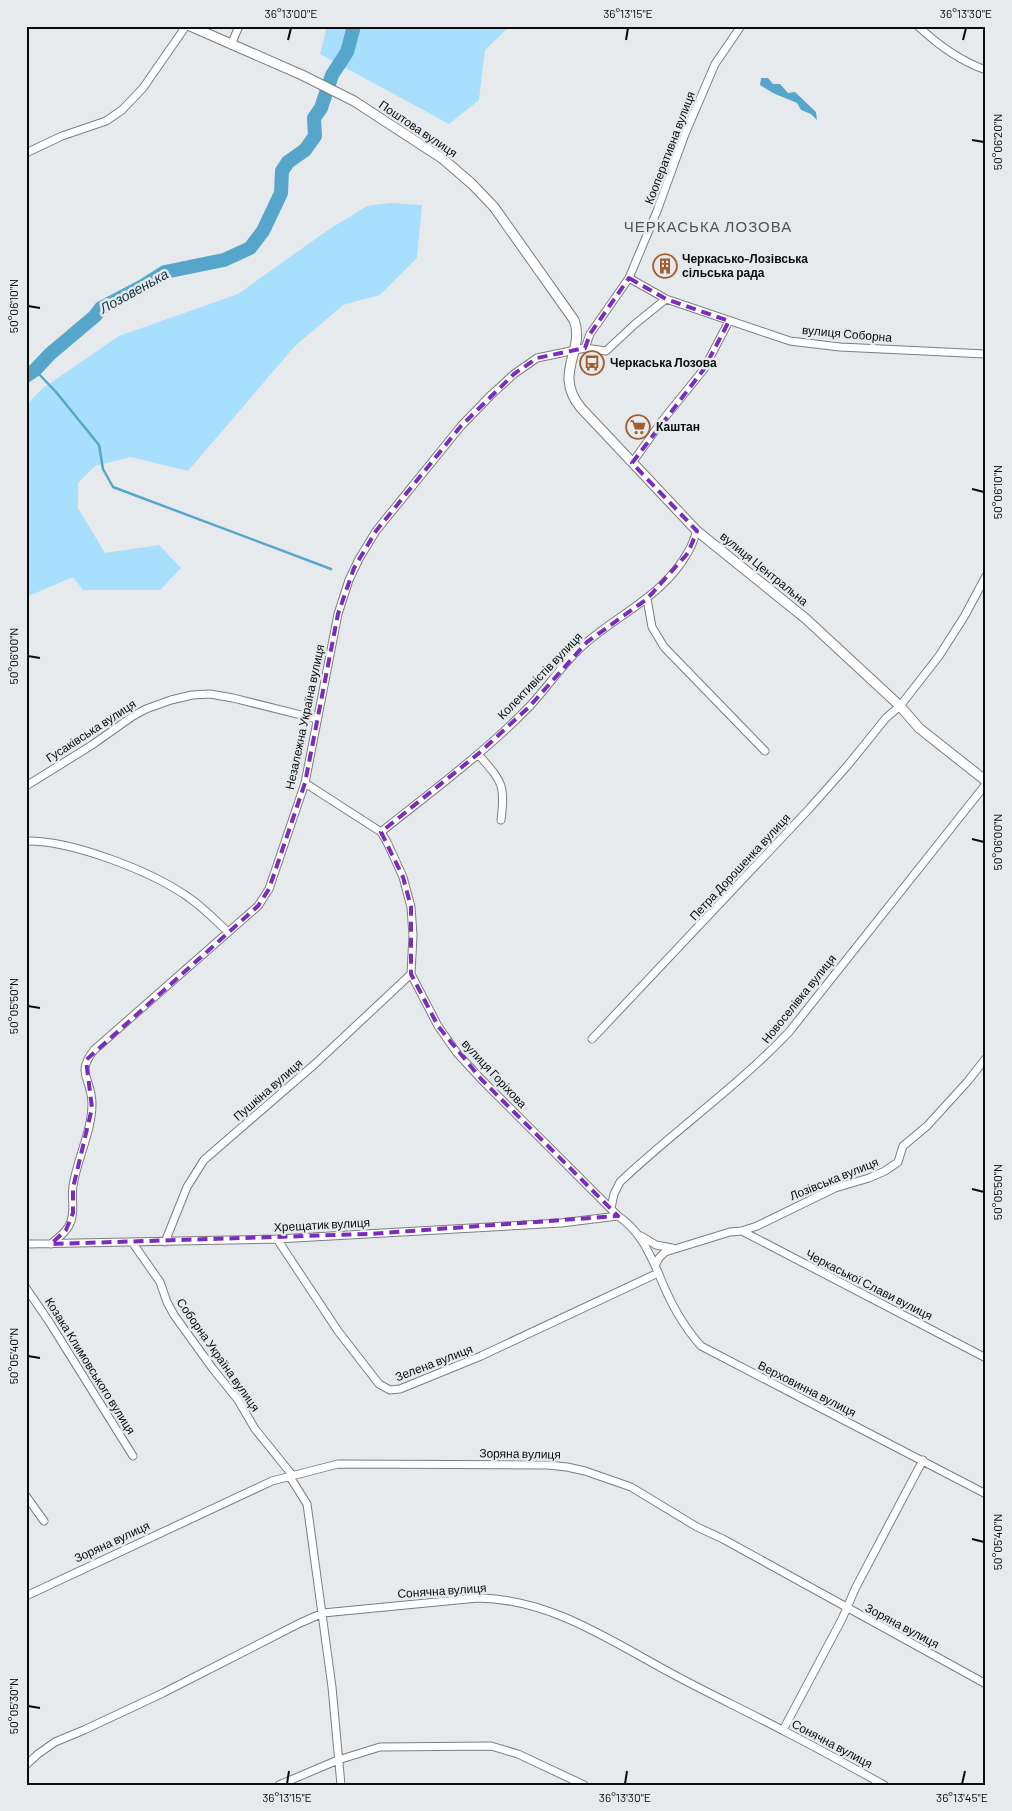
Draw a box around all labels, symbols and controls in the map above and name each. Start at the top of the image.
text: 36°13'00"E [265,6,317,20]
text: 36°13'15"E [603,6,653,20]
text: 36°13'30"E [940,6,992,20]
street label: Кооперативна вулиця [641,89,698,206]
street label: Поштова вулиця [376,97,460,160]
text: 50°06'20"N [990,114,1004,170]
district label: ЧЕРКАСЬКА ЛОЗОВА [624,217,792,235]
place label: Черкасько-Лозівська сільська рада [682,251,808,280]
building icon: Черкасько-Лозівська сільська рада [652,253,678,279]
water label: Лозовенька [96,265,171,317]
text: 50°06'10"N [6,279,20,333]
street label: вулиця Соборна [801,322,893,345]
bus stop icon: Черкаська Лозова [579,350,605,376]
place label: Черкаська Лозова [610,355,717,370]
supermarket icon: Каштан [625,414,651,440]
place label: Каштан [656,419,700,433]
text: 50°06'10"N [990,465,1004,519]
street label: вулиця Центральна [717,529,812,609]
text: 50°06'00"N [6,628,20,684]
street label: Колективістів вулиця [494,629,585,722]
street label: Незалежна Україна вулиця [282,643,327,791]
street label: Гусаківська вулиця [43,696,138,765]
street label: Петра Дорошенка вулиця [686,810,793,923]
text: 50°06'00"N [990,814,1004,870]
street label: Новоселівка вулиця [758,951,839,1046]
text: 50°05'50"N [6,978,20,1034]
street label: вулиця Горіхова [459,1036,530,1111]
street label: Пушкіна вулиця [230,1055,305,1124]
street label: Лозівська вулиця [787,1154,880,1203]
text: 50°05'50"N [990,1164,1004,1220]
street label: Хрещатик вулиця [273,1214,371,1235]
street label: Черкаської Слави вулиця [803,1246,935,1323]
street label: Козака Климовського вулиця [42,1295,139,1437]
street label: Соборна Україна вулиця [174,1295,263,1414]
text: 50°05'40"N [6,1328,20,1384]
street label: Зелена вулиця [393,1341,475,1384]
street label: Верховинна вулиця [756,1357,859,1420]
street label: Зоряна вулиця [479,1445,561,1462]
text: 50°05'40"N [990,1514,1004,1570]
street label: Зоряна вулиця [72,1518,152,1566]
street label: Сонячна вулиця [397,1580,487,1601]
street label: Зоряна вулиця [863,1600,942,1651]
text: 50°05'30"N [6,1678,20,1734]
street label: Сонячна вулиця [789,1716,875,1771]
text: 36°13'15"E [262,1790,312,1804]
text: 36°13'30"E [599,1790,651,1804]
text: 36°13'45"E [936,1790,988,1804]

